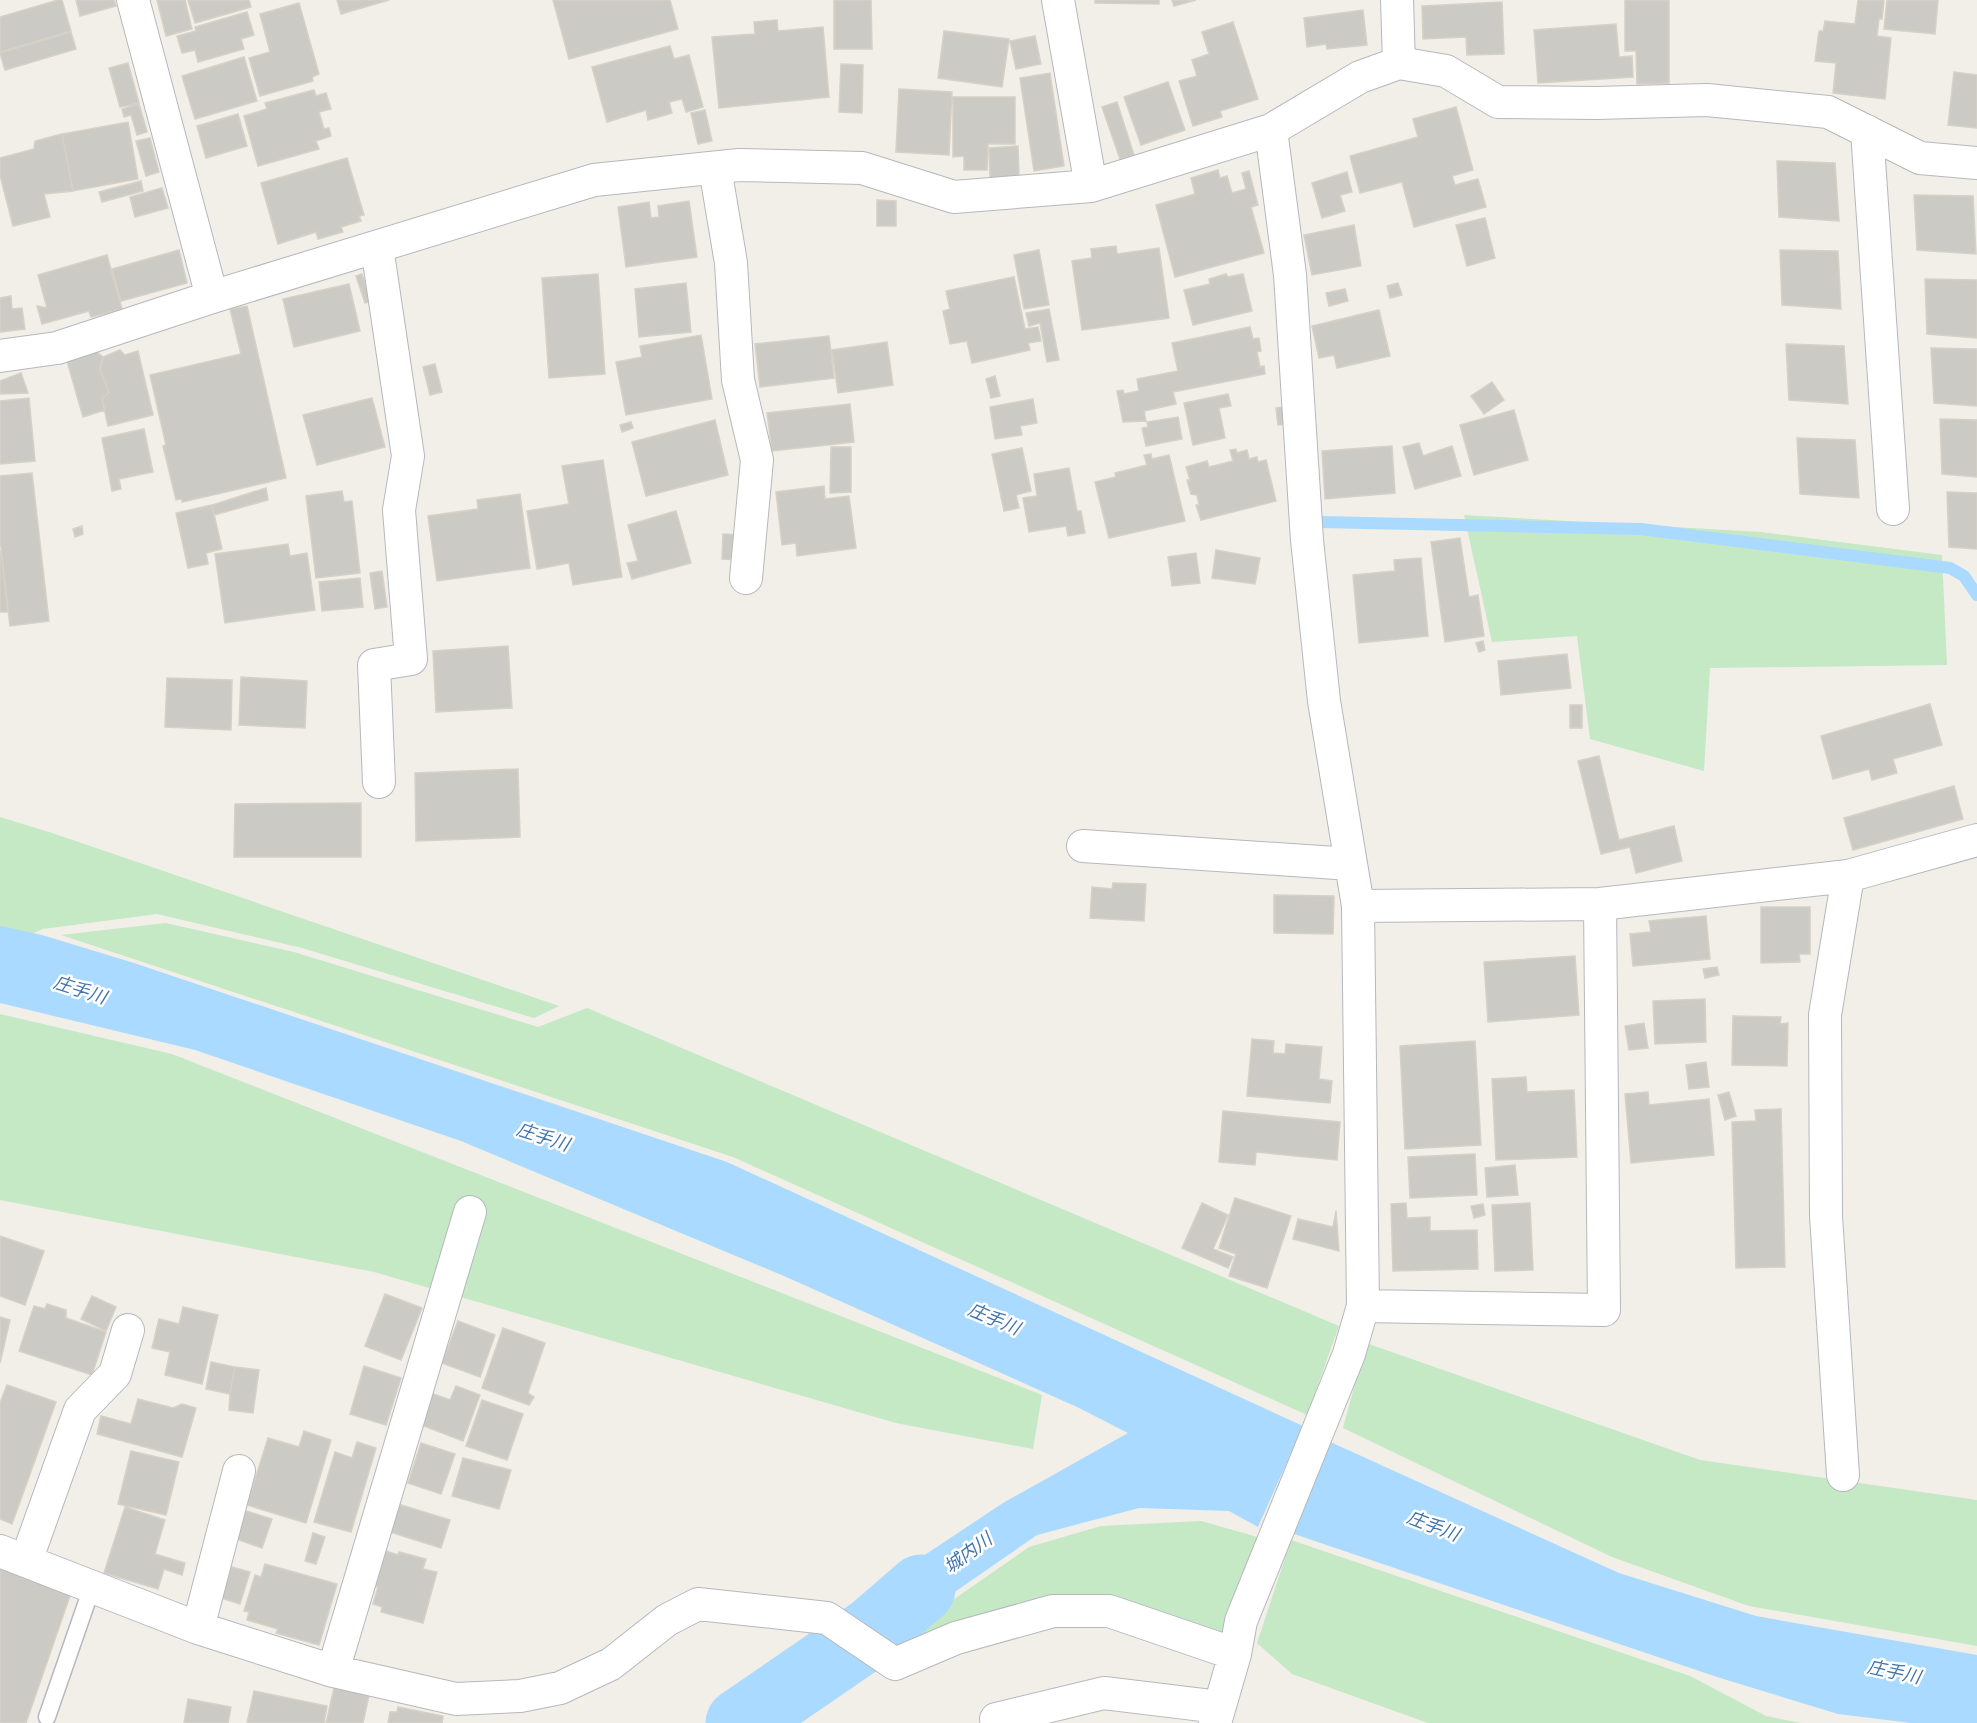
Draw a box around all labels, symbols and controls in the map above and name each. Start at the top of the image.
water label: 庄手川 [51,970,111,1010]
water label: 庄手川 [514,1117,574,1157]
water label: 庄手川 [964,1297,1025,1341]
water label: 庄手川 [1403,1505,1464,1548]
water label: 城内川 [939,1526,999,1579]
water label: 庄手川 [1865,1655,1925,1690]

